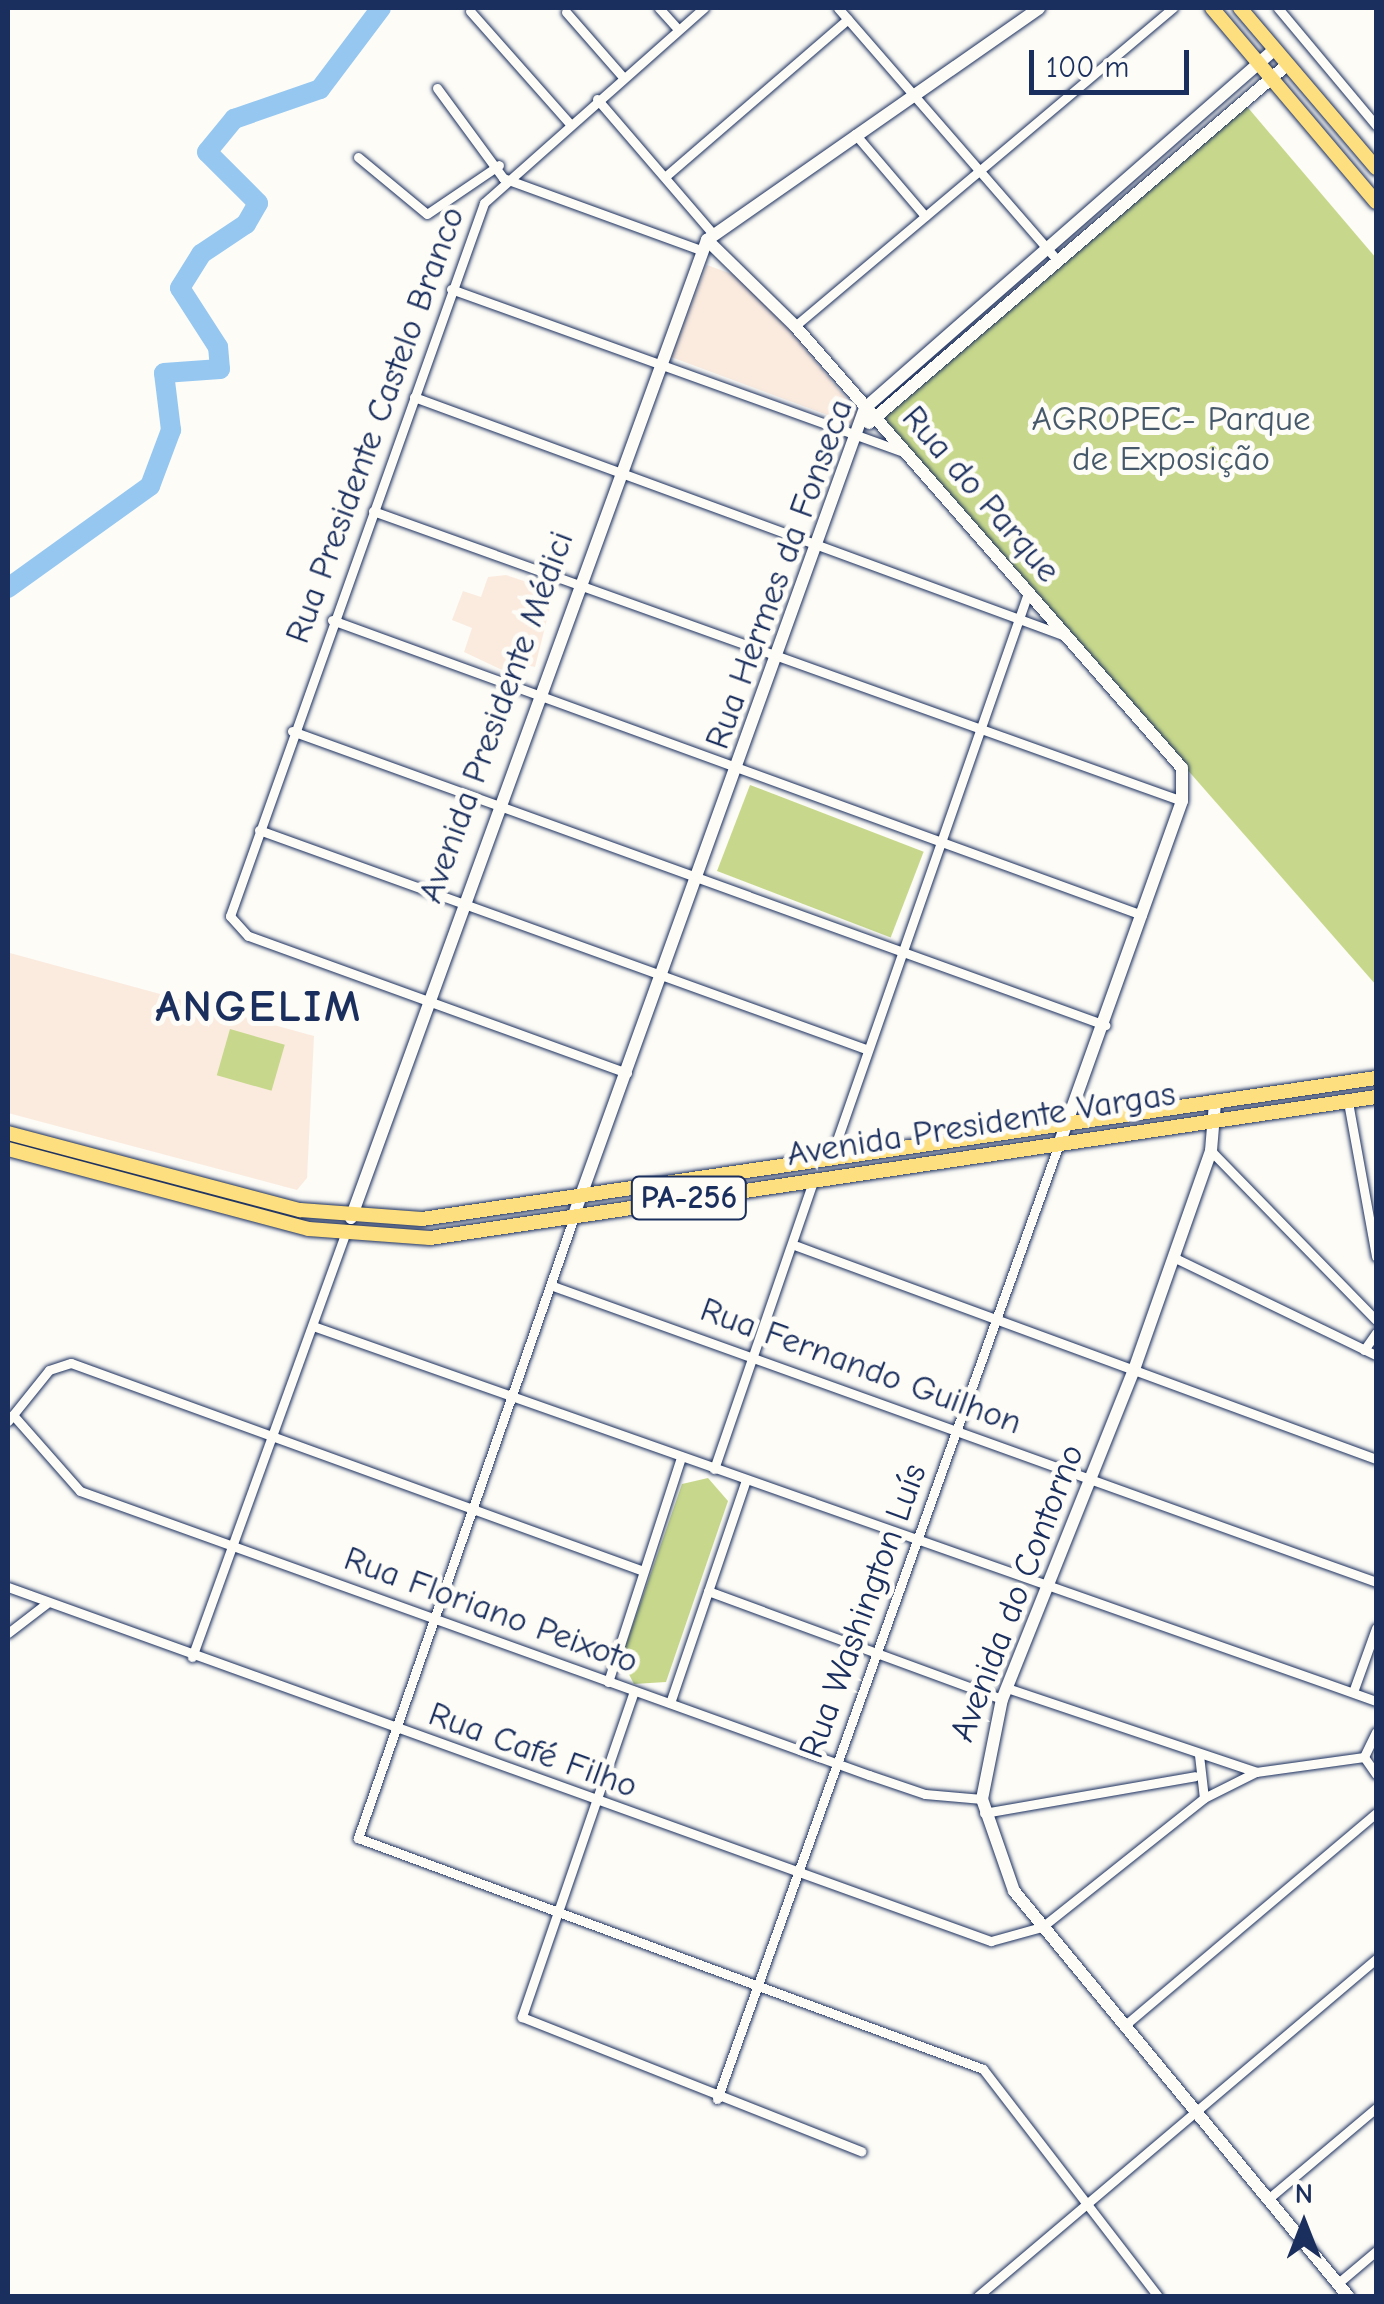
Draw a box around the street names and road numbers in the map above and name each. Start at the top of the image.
street label: Rua Presidente Castelo Branco [276,201,474,649]
street label: Rua Hermes da Fonseca [696,393,862,755]
street label: Rua do Parque [893,397,1069,591]
street label: Avenida Presidente Médici [409,526,583,908]
street label: Avenida Presidente Vargas [784,1073,1178,1175]
road number: PA-256 [629,1171,749,1225]
street label: Rua Fernando Guilhon [695,1288,1027,1444]
street label: Avenida do Contorno [941,1439,1093,1747]
street label: Rua Washington Luís [790,1458,936,1764]
street label: Rua Floriano Peixoto [338,1537,644,1683]
street label: Rua Café Filho [423,1693,643,1807]

